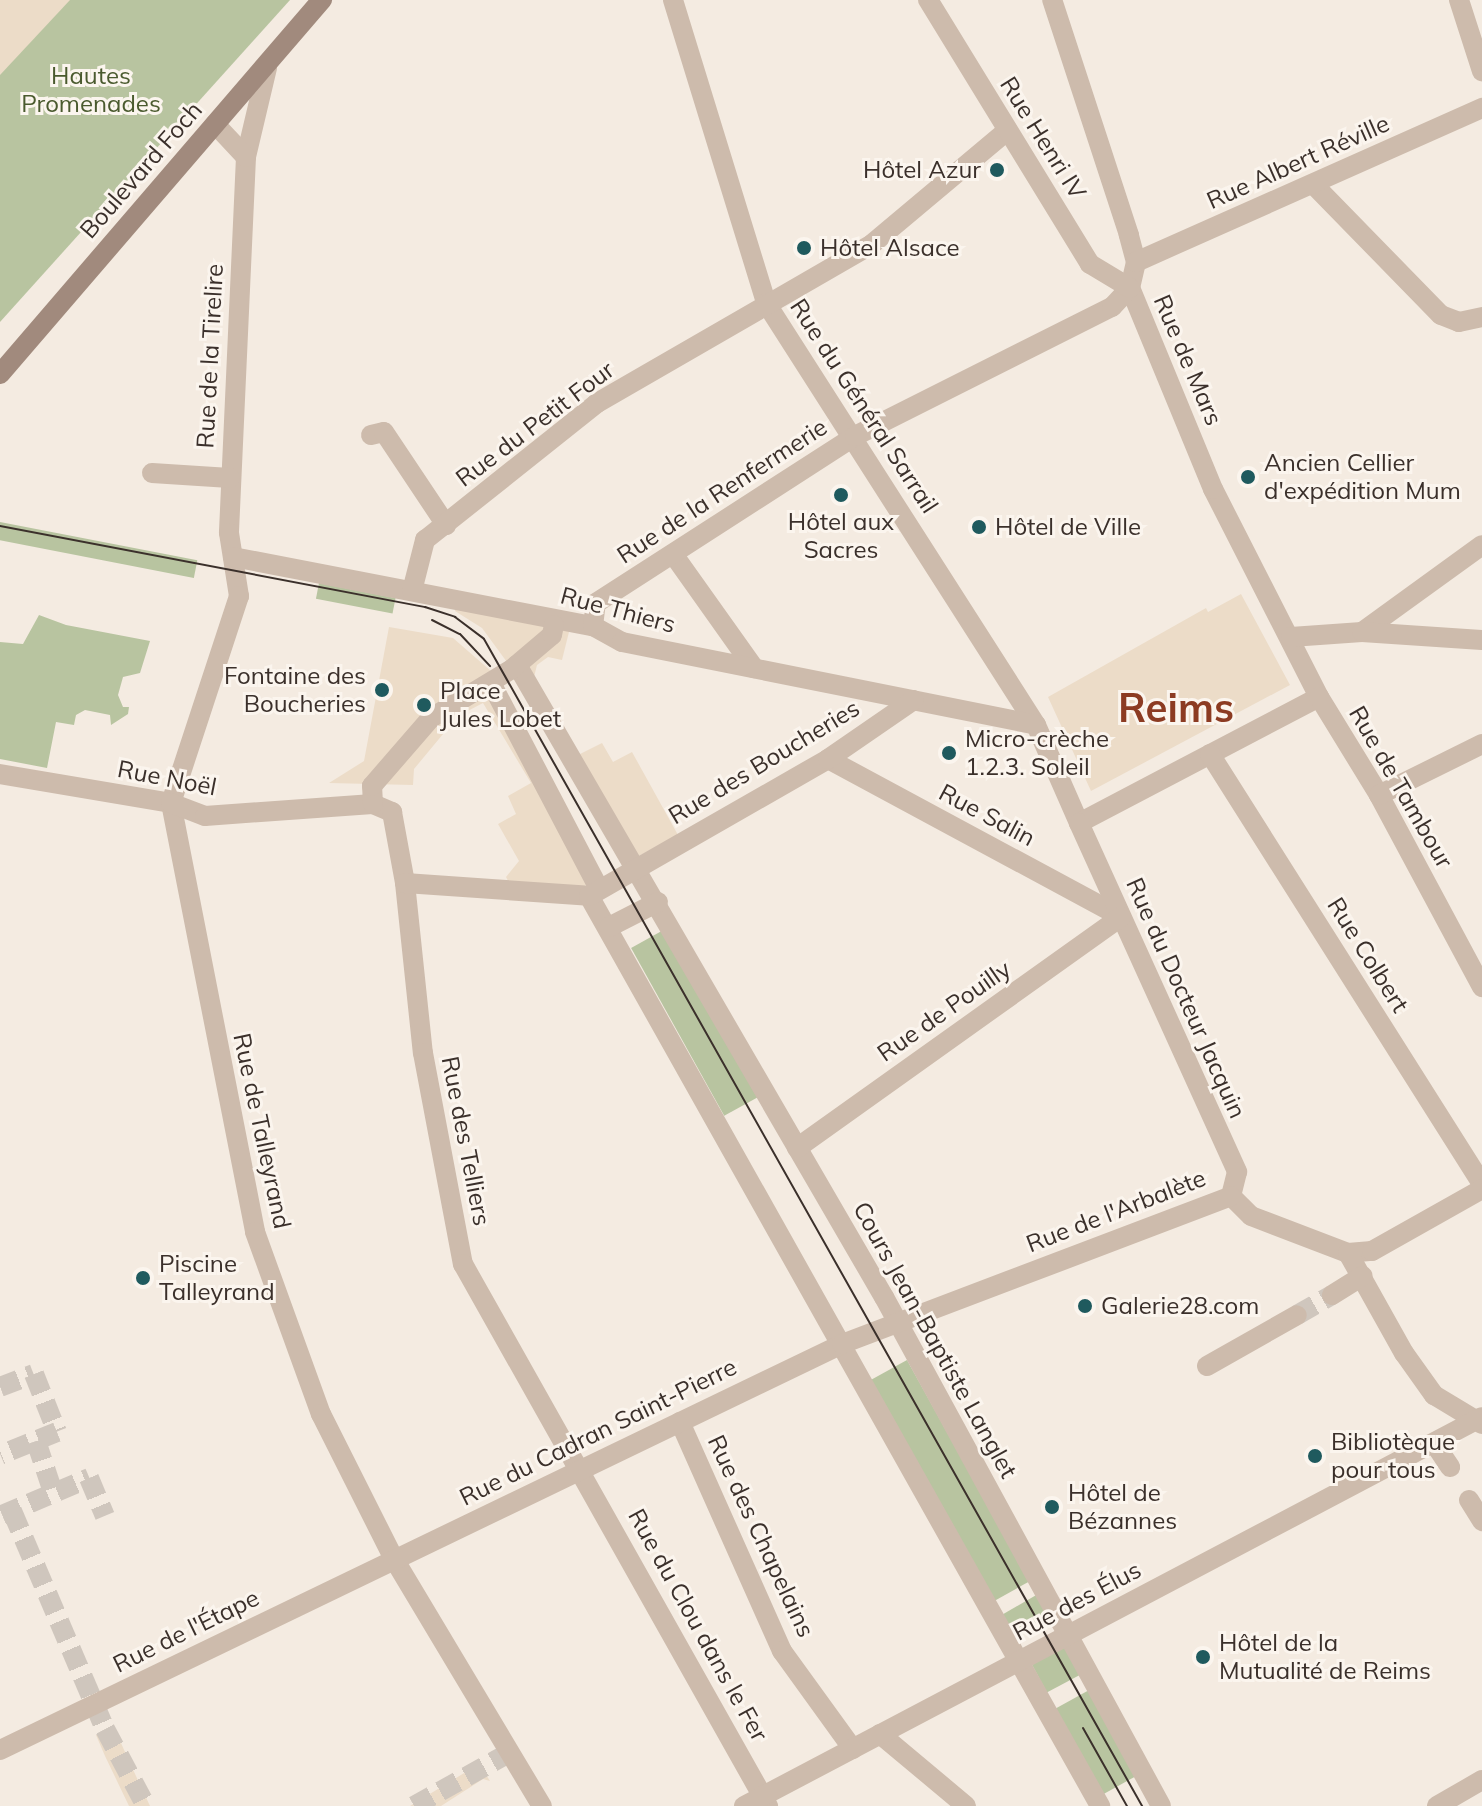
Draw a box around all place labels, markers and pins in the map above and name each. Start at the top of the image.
place label: Hôtel Azur [863,156,981,184]
marker: Hôtel Azur [988,161,1006,179]
place label: Hôtel Alsace [820,234,960,262]
marker: Hôtel Alsace [795,239,813,257]
place label: Ancien Cellier d'expédition Mum [1264,449,1461,505]
marker: Ancien Cellier d'expédition Mum [1239,468,1257,486]
marker: Hôtel aux Sacres [832,486,850,504]
place label: Hôtel aux Sacres [788,508,894,564]
place label: Hôtel de Ville [995,513,1141,541]
marker: Hôtel de Ville [970,518,988,536]
place label: Fontaine des Boucheries [224,662,366,718]
place label: Place Jules Lobet [440,677,561,733]
marker: Fontaine des Boucheries [373,681,391,699]
marker: Place Jules Lobet [415,696,433,714]
place label: Micro-crèche 1.2.3. Soleil [965,725,1109,781]
marker: Micro-crèche 1.2.3. Soleil [940,744,958,762]
place label: Piscine Talleyrand [159,1250,275,1306]
marker: Piscine Talleyrand [134,1269,152,1287]
place label: Galerie28.com [1101,1292,1259,1320]
marker: Galerie28.com [1076,1297,1094,1315]
place label: Bibliotèque pour tous [1331,1428,1455,1484]
marker: Bibliotèque pour tous [1306,1447,1324,1465]
place label: Hôtel de Bézannes [1068,1479,1177,1535]
marker: Hôtel de Bézannes [1043,1498,1061,1516]
place label: Hôtel de la Mutualité de Reims [1219,1629,1431,1685]
marker: Hôtel de la Mutualité de Reims [1194,1648,1212,1666]

